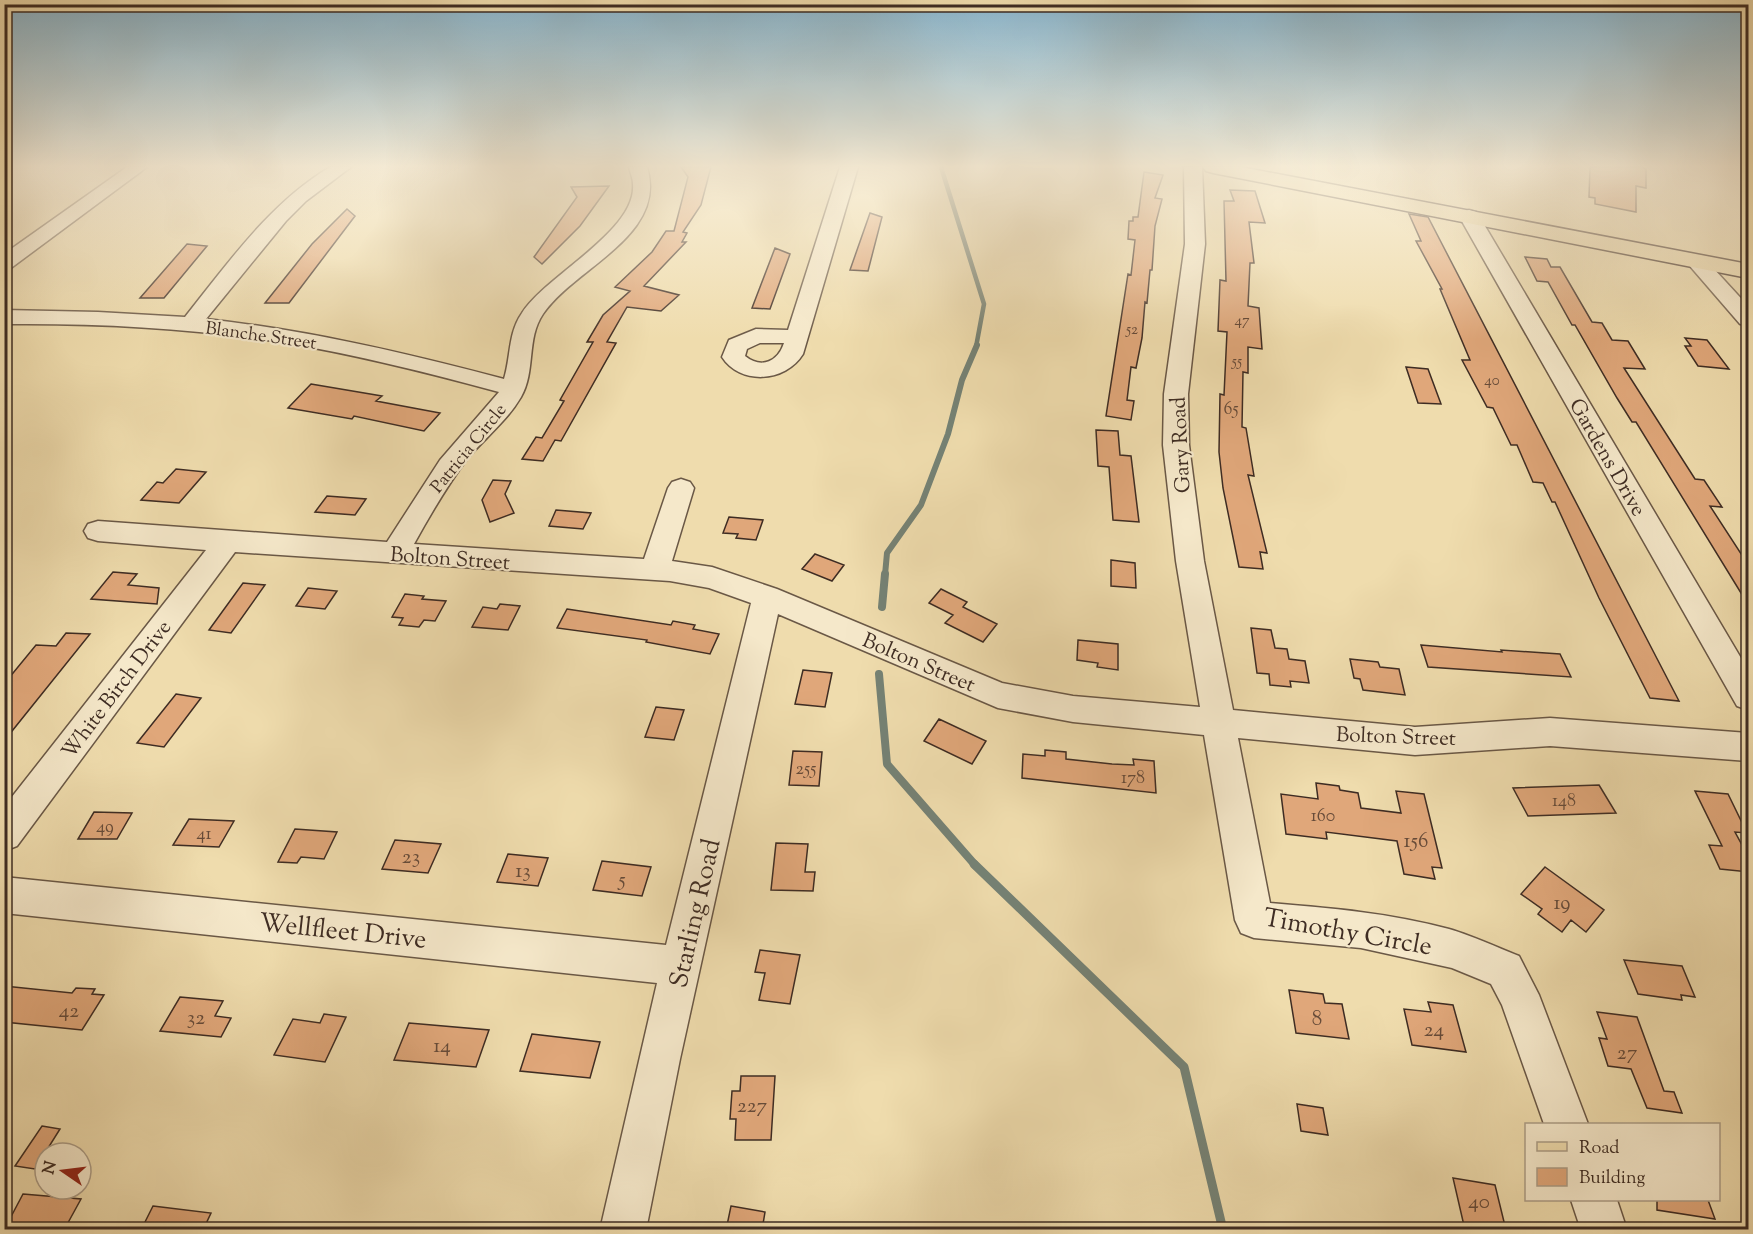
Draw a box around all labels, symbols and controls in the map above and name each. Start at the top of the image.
house number: 47 [1234,311,1250,332]
street label: Blanche Street [203,316,318,358]
house number: 52 [1125,320,1138,341]
house number: 55 [1231,352,1242,373]
house number: 40 [1484,371,1500,392]
street label: Gardens Drive [1560,394,1652,522]
street label: Gary Road [1164,396,1200,494]
house number: 65 [1223,397,1239,423]
street label: Patricia Circle [425,399,514,500]
street label: Bolton Street [389,541,511,579]
street label: White Birch Drive [55,615,180,766]
street label: Bolton Street [857,627,979,701]
street label: Bolton Street [1335,721,1456,755]
house number: 255 [796,757,816,783]
house number: 178 [1121,766,1145,792]
house number: 148 [1552,789,1576,815]
house number: 160 [1311,804,1335,830]
house number: 49 [96,815,114,841]
house number: 41 [196,822,212,848]
house number: 156 [1404,827,1428,857]
street label: Starling Road [661,835,732,992]
house number: 23 [402,843,420,873]
house number: 13 [515,857,531,887]
house number: 5 [617,866,626,896]
house number: 19 [1553,889,1571,919]
street label: Timothy Circle [1260,900,1435,966]
street label: Wellfleet Drive [257,905,428,960]
house number: 42 [59,997,79,1027]
house number: 32 [187,1004,205,1034]
house number: 8 [1312,1005,1322,1035]
house number: 24 [1424,1016,1444,1046]
house number: 14 [433,1032,451,1062]
house number: 27 [1617,1039,1638,1069]
house number: 227 [737,1092,768,1122]
legend [1525,1123,1720,1201]
text: Road [1579,1136,1619,1162]
north arrow [33,1141,93,1201]
text: N [38,1159,64,1177]
text: Building [1579,1166,1645,1192]
house number: 40 [1468,1188,1490,1218]

